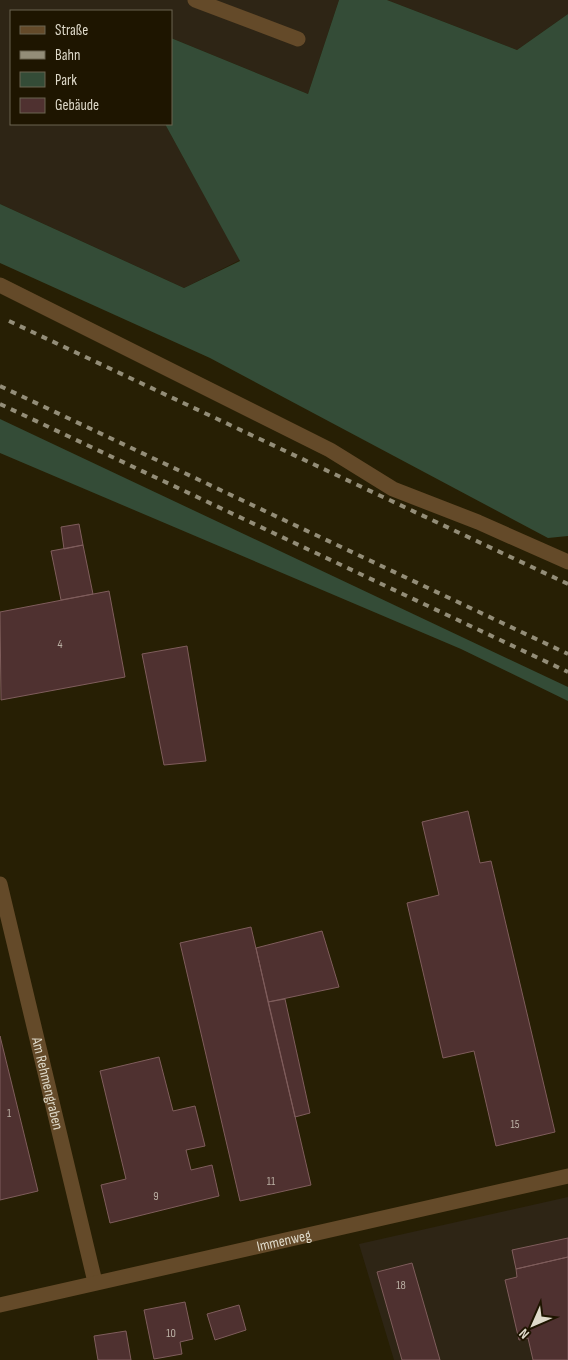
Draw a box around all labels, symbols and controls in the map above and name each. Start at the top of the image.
legend [10,10,172,125]
text: Straße [55,21,88,40]
text: Bahn [55,46,80,65]
text: Park [55,71,77,90]
text: Gebäude [55,96,99,115]
house number: 4 [57,637,63,652]
street label: Am Rehmengraben [27,1034,67,1132]
house number: 1 [7,1106,12,1121]
house number: 15 [510,1117,520,1132]
house number: 11 [267,1174,276,1189]
house number: 9 [153,1189,159,1204]
street label: Immenweg [255,1226,313,1256]
house number: 18 [396,1278,406,1293]
north arrow [508,1300,558,1350]
text: N [516,1325,533,1342]
house number: 10 [166,1326,176,1341]

